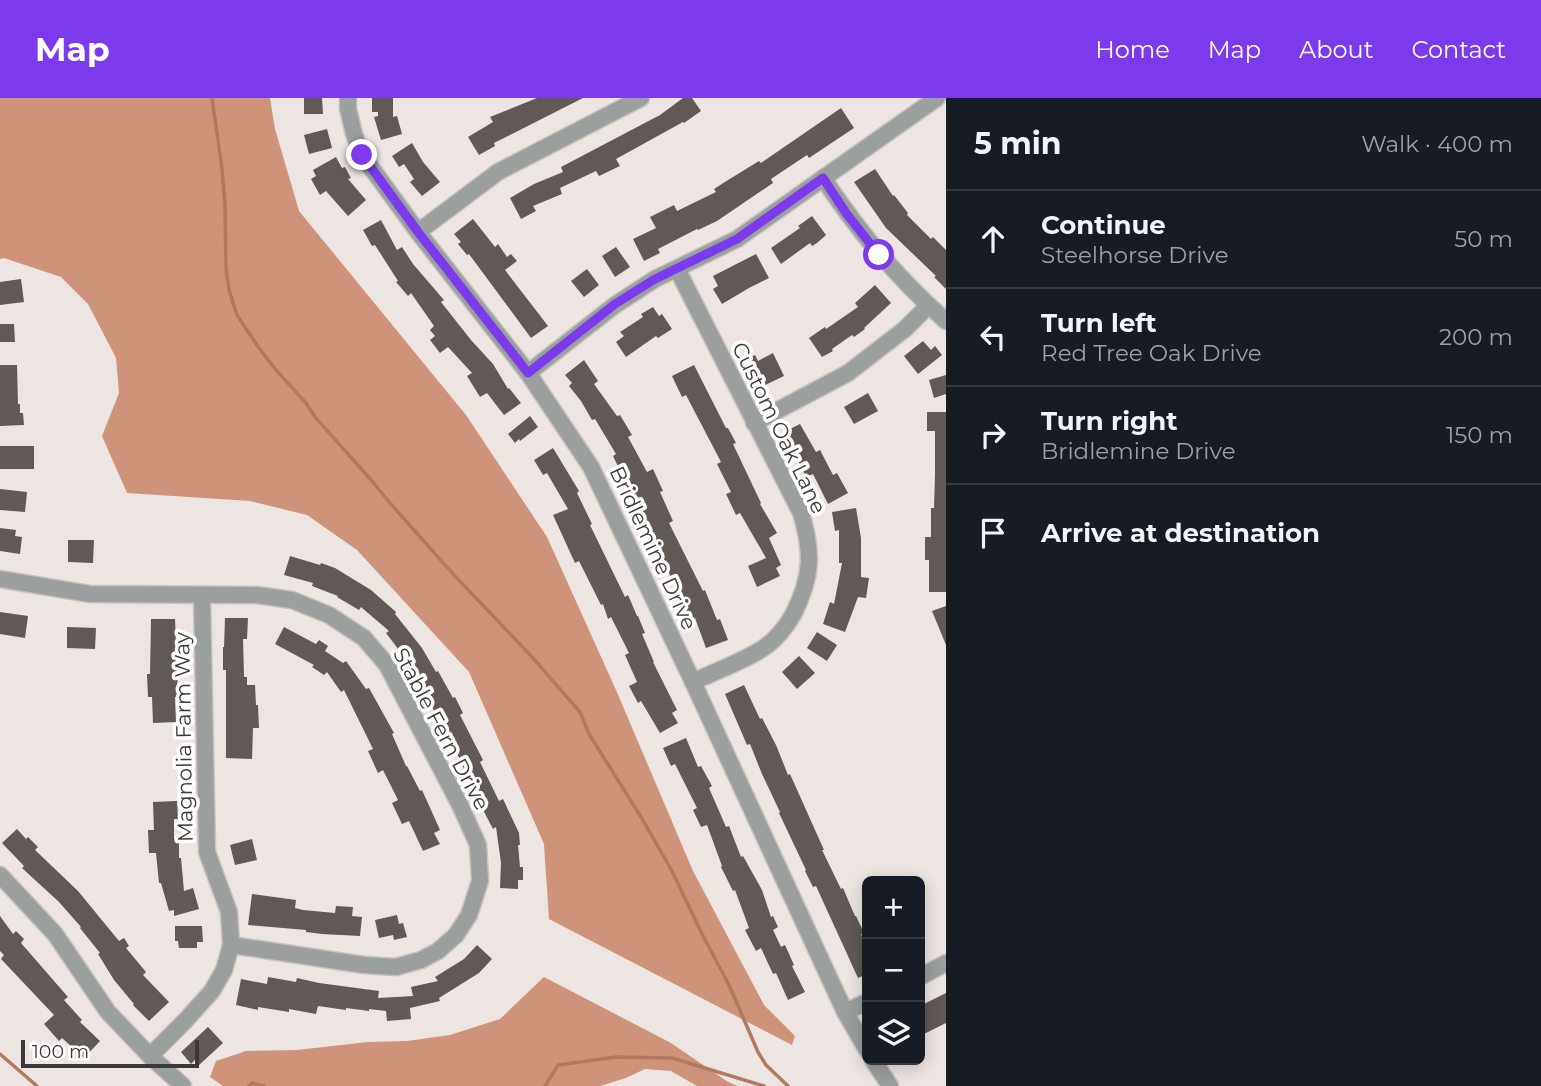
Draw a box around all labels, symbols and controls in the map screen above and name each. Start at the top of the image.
text: Map [35,29,110,69]
text: Home [1095,35,1170,64]
text: Map [1208,35,1261,64]
text: About [1299,35,1373,64]
text: Contact [1411,35,1506,64]
text: 5 min [974,125,1062,162]
text: Walk · 400 m [1361,130,1513,158]
route end [346,139,377,170]
text: Continue [1041,209,1166,241]
icon: ahead [974,220,1012,258]
text: 50 m [1454,225,1513,253]
route start [863,239,894,270]
text: Steelhorse Drive [1041,241,1229,269]
text: Turn left [1041,307,1157,339]
icon: left [974,318,1012,356]
text: 200 m [1439,323,1513,351]
street label: Custom Oak Lane [727,338,832,518]
text: Red Tree Oak Drive [1041,339,1262,367]
text: Turn right [1041,405,1177,437]
icon: right [974,416,1012,454]
text: 150 m [1446,421,1513,449]
text: Bridlemine Drive [1041,437,1236,465]
street label: Bridlemine Drive [605,462,702,634]
icon: arrive [974,514,1012,552]
text: Arrive at destination [1041,517,1320,549]
street label: Magnolia Farm Way [169,631,198,842]
street label: Stable Fern Drive [388,643,495,814]
map controls [862,876,925,1065]
button: + [862,876,925,939]
button: − [862,939,925,1002]
button: layers [862,1002,925,1065]
scale bar [21,1037,200,1069]
text: 100 m [32,1040,89,1063]

